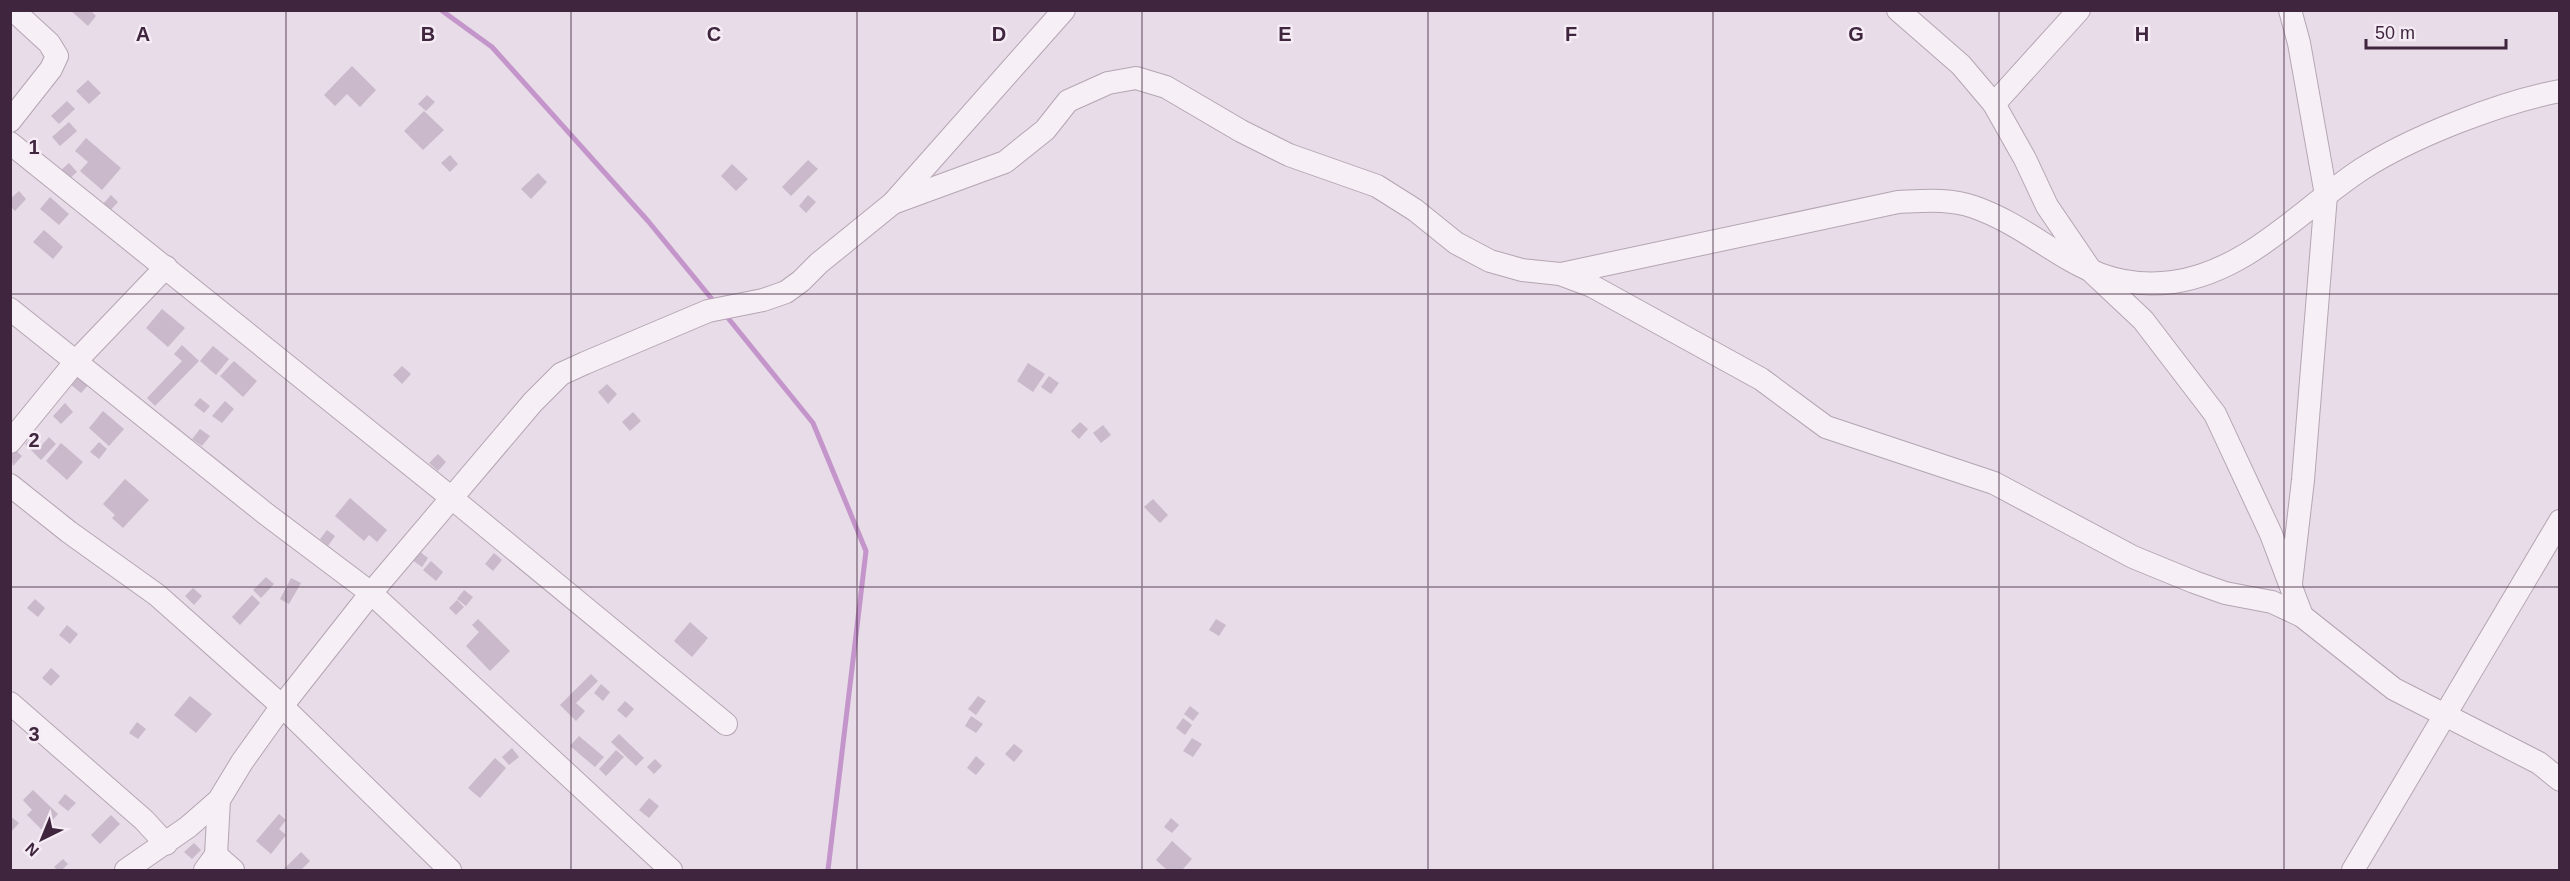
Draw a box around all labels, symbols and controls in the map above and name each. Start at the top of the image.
scale bar [2366,12,2506,50]
text: A [136,23,150,45]
text: B [421,23,435,45]
text: C [707,23,721,45]
text: D [992,23,1006,45]
text: E [1278,23,1292,45]
text: F [1565,23,1577,45]
text: G [1848,23,1864,45]
text: H [2135,23,2149,45]
text: 50 m [2375,23,2415,43]
text: 1 [28,136,40,158]
text: 2 [28,429,40,451]
text: 3 [28,723,40,745]
north arrow [12,809,72,869]
text: N [22,839,42,860]

